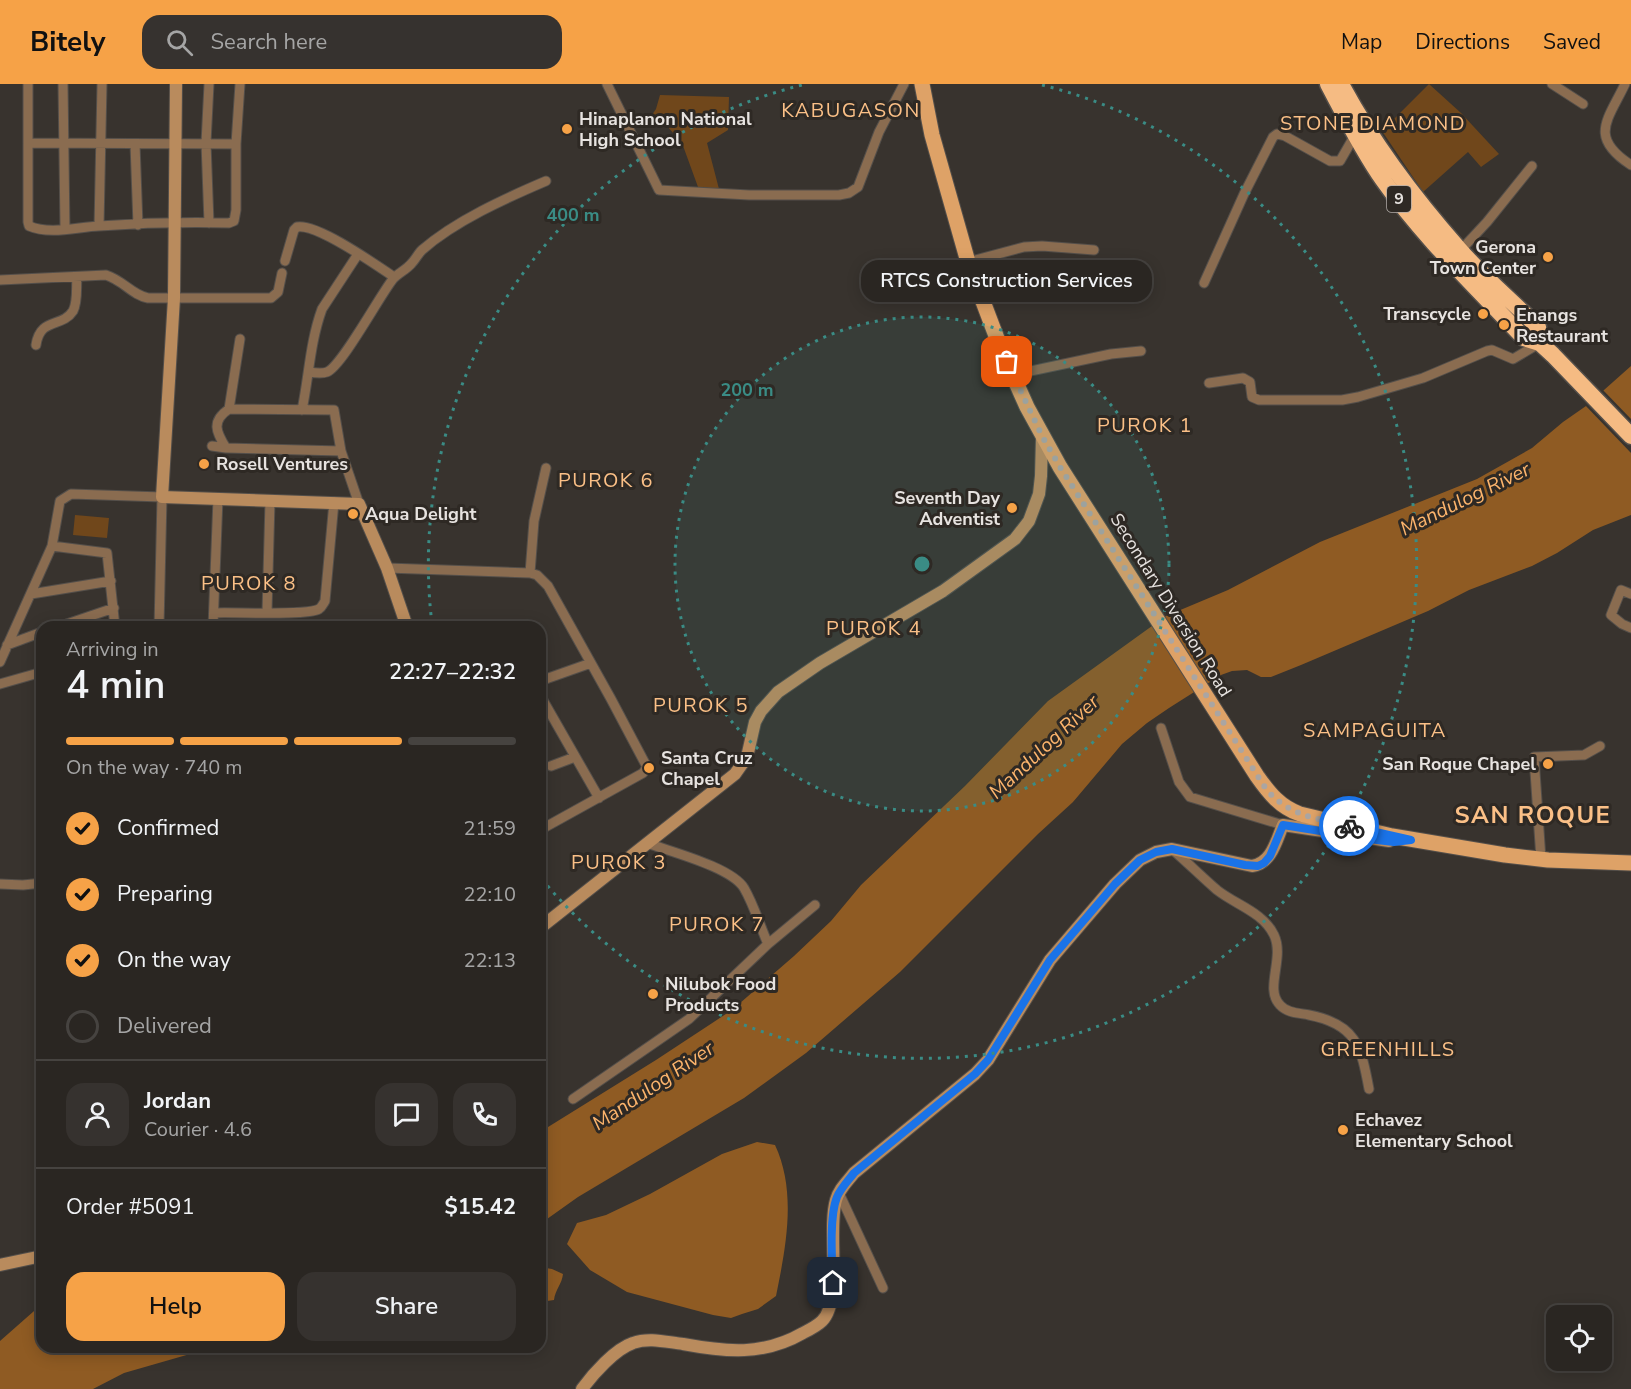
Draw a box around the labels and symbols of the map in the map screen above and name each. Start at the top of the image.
district label: KABUGASON [781,97,921,124]
place label: Hinaplanon National High School [579,107,752,152]
district label: STONE DIAMOND [1280,110,1466,137]
marker: Hinaplanon National High School [560,122,574,136]
road number: 9 [1387,186,1411,212]
text: 400 m [546,203,600,227]
place label: Gerona Town Center [1430,235,1536,280]
marker: Gerona Town Center [1541,250,1555,264]
callout: RTCS Construction Services [862,260,1152,302]
place label: Transcycle [1383,302,1471,326]
place label: Enangs Restaurant [1516,303,1608,348]
marker: Transcycle [1476,307,1490,321]
marker: Enangs Restaurant [1497,318,1511,332]
pin [981,336,1032,387]
text: 200 m [720,378,774,402]
district label: PUROK 1 [1097,412,1193,439]
place label: Rosell Ventures [216,452,348,476]
water label: Mandulog River [1395,455,1535,542]
marker: Rosell Ventures [197,457,211,471]
district label: PUROK 6 [558,467,654,494]
place label: Seventh Day Adventist [894,486,1001,531]
marker: Seventh Day Adventist [1005,501,1019,515]
place label: Aqua Delight [365,502,476,526]
marker: Aqua Delight [346,507,360,521]
street label: Secondary Diversion Road [1105,509,1237,701]
centre of rings [912,554,932,574]
district label: PUROK 8 [201,570,297,597]
district label: PUROK 4 [826,615,922,642]
water label: Mandulog River [983,688,1106,805]
district label: PUROK 5 [653,692,749,719]
district label: SAMPAGUITA [1303,717,1447,744]
place label: Santa Cruz Chapel [661,746,753,791]
place label: San Roque Chapel [1382,752,1536,776]
marker: San Roque Chapel [1541,757,1555,771]
marker: Santa Cruz Chapel [642,761,656,775]
courier [1319,796,1379,856]
district label: SAN ROQUE [1455,799,1611,831]
district label: PUROK 3 [571,849,667,876]
district label: PUROK 7 [669,911,765,938]
place label: Nilubok Food Products [665,972,776,1017]
marker: Nilubok Food Products [646,987,660,1001]
water label: Mandulog River [587,1035,720,1137]
district label: GREENHILLS [1320,1036,1456,1063]
place label: Echavez Elementary School [1355,1108,1513,1153]
marker: Echavez Elementary School [1336,1123,1350,1137]
pin [807,1257,858,1308]

